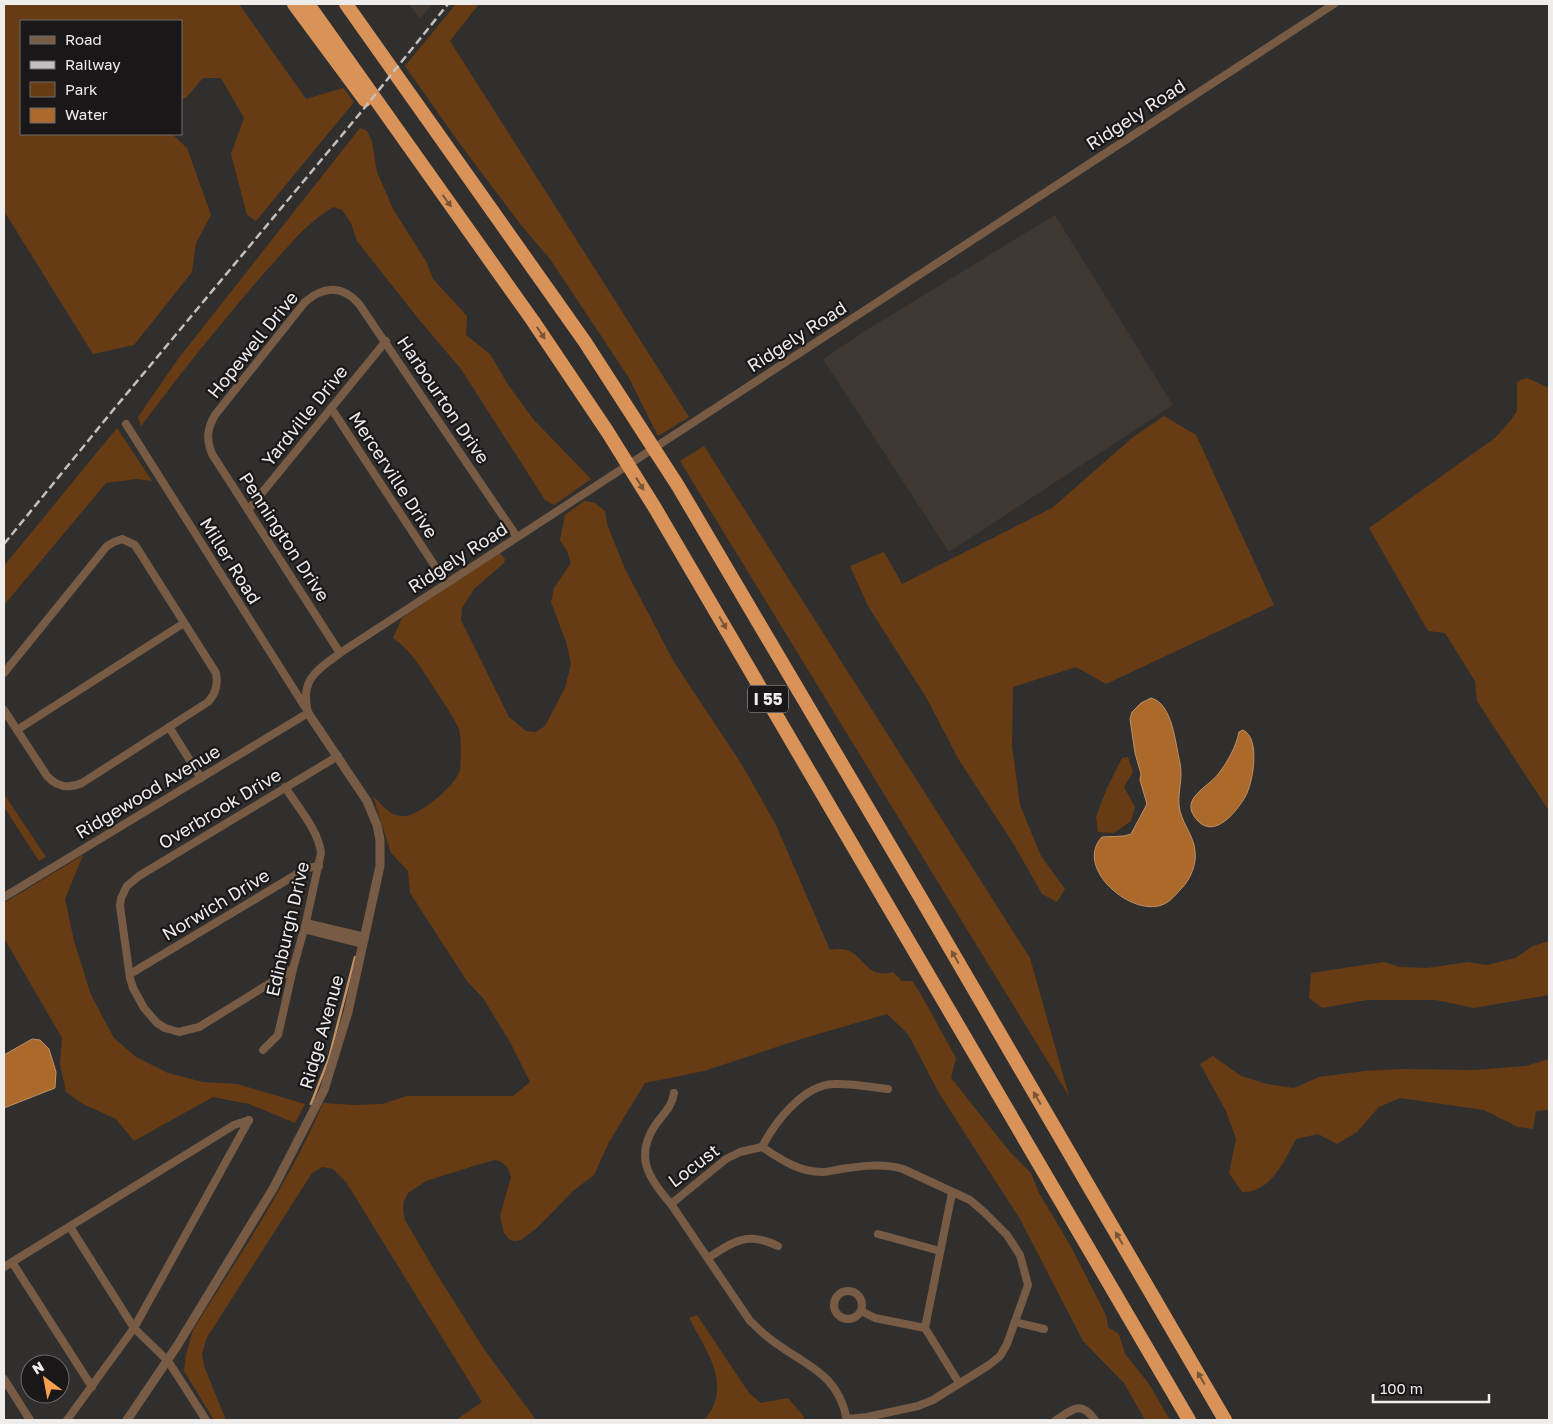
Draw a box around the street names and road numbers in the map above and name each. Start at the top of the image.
street label: Ridgely Road [1082,74,1189,154]
street label: Hopewell Drive [202,286,302,402]
street label: Ridgely Road [743,296,850,376]
street label: Harbourton Drive [393,331,495,467]
street label: Yardville Drive [257,360,352,470]
street label: Mercerville Drive [345,407,443,542]
street label: Pennington Drive [235,468,335,605]
street label: Miller Road [196,513,266,608]
street label: Ridgely Road [404,517,511,597]
road number: I 55 [748,686,788,712]
street label: Ridgewood Avenue [71,739,224,843]
street label: Overbrook Drive [154,763,285,853]
street label: Edinburgh Drive [261,859,313,998]
street label: Norwich Drive [158,863,273,945]
street label: Ridge Avenue [294,972,348,1091]
street label: Locust [663,1139,723,1192]

